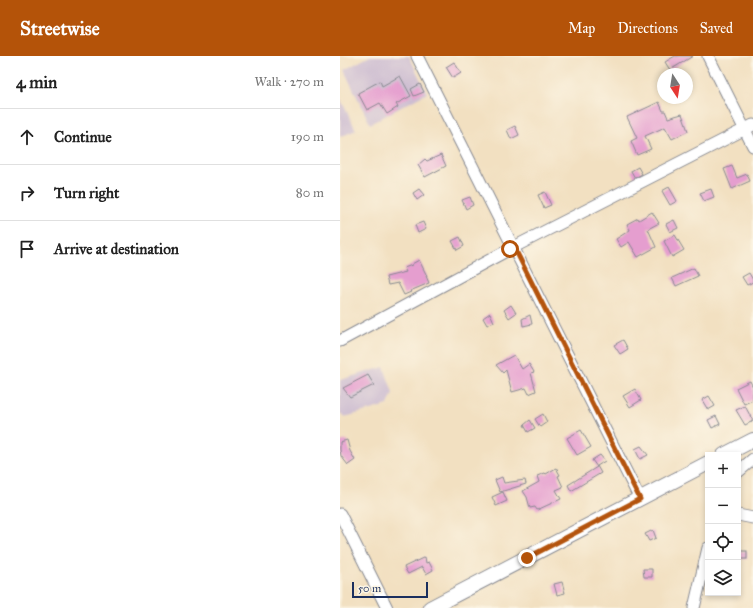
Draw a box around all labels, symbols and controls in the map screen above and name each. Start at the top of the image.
text: Streetwise [20,17,100,40]
text: Map [568,20,595,37]
text: Directions [617,20,678,37]
text: Saved [700,20,733,37]
north arrow [657,68,693,104]
text: 4 min [16,72,57,93]
text: Walk · 270 m [255,74,324,90]
icon: ahead [16,126,38,148]
text: Continue [54,128,112,146]
text: 190 m [291,129,324,145]
icon: right [16,182,38,204]
text: Turn right [54,184,119,202]
text: 80 m [296,185,324,201]
icon: arrive [16,238,38,260]
text: Arrive at destination [54,240,179,258]
route start [501,240,519,258]
map controls [705,452,741,596]
button: + [705,452,741,488]
button: − [705,488,741,524]
button: locate [705,524,741,560]
route end [518,549,536,567]
button: layers [705,560,741,596]
scale bar [352,580,428,599]
text: 50 m [358,582,381,595]

